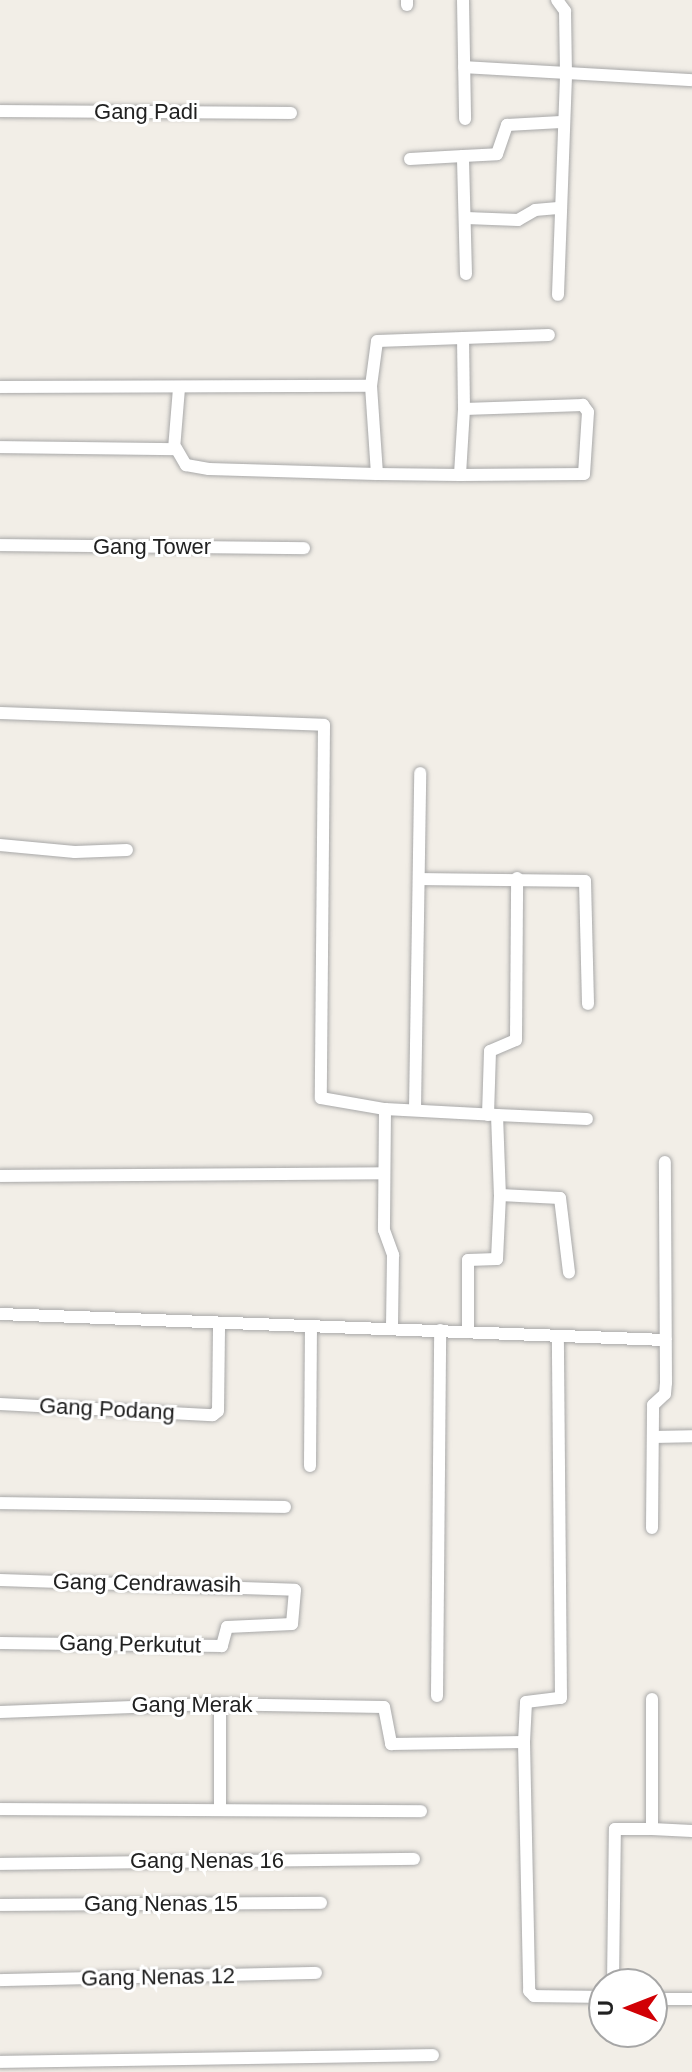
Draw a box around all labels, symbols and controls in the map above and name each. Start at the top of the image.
street label: Gang Padi [94,99,198,125]
street label: Gang Tower [93,534,211,560]
street label: Gang Podang [39,1392,175,1426]
street label: Gang Cendrawasih [53,1568,241,1598]
street label: Gang Perkutut [59,1630,201,1658]
street label: Gang Merak [131,1692,253,1718]
street label: Gang Nenas 16 [130,1848,284,1874]
street label: Gang Nenas 15 [84,1891,238,1917]
street label: Gang Nenas 12 [81,1962,235,1992]
north arrow [588,1968,668,2048]
text: U [593,2000,618,2016]

